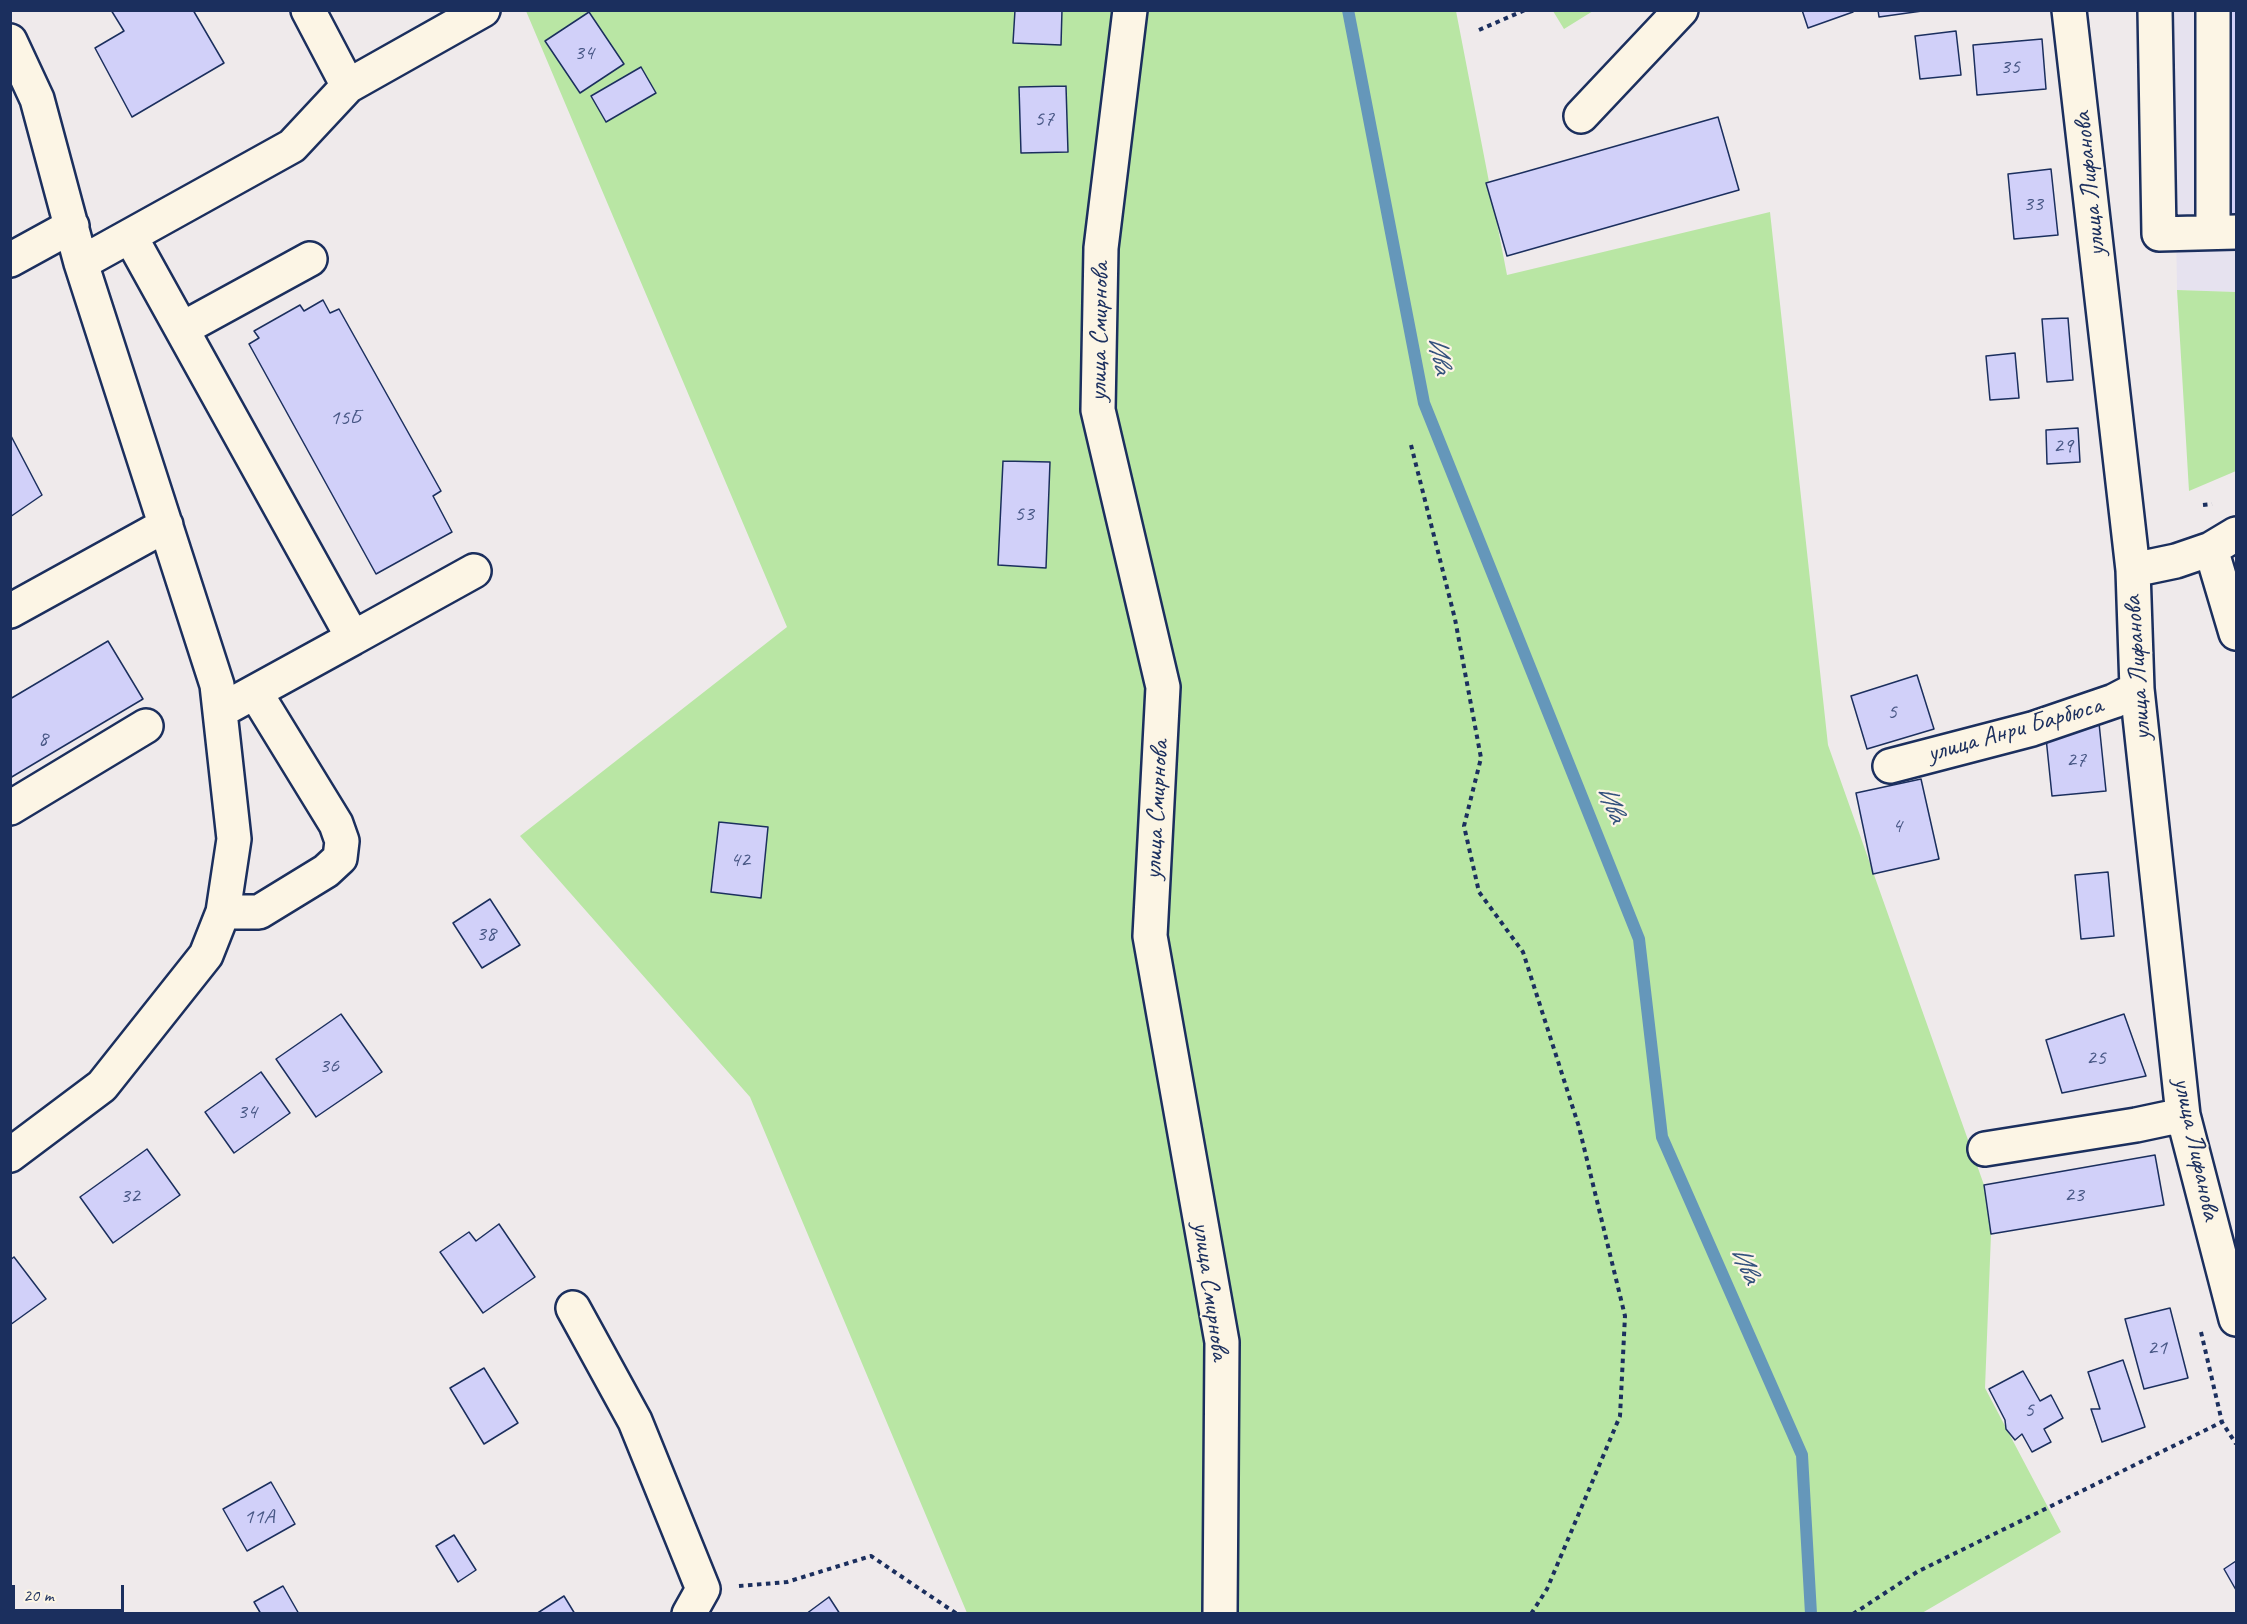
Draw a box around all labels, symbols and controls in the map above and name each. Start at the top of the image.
house number: 34 [574,40,594,66]
house number: 35 [2000,54,2020,80]
house number: 57 [1034,106,1054,132]
street label: улица Лифанова [2067,110,2113,258]
house number: 33 [2023,191,2043,217]
street label: улица Смирнова [1083,262,1117,402]
water label: Ива [1420,334,1458,376]
house number: 15Б [330,405,360,431]
house number: 29 [2053,433,2073,459]
house number: 53 [1014,501,1034,527]
street label: улица Лифанова [2117,595,2159,741]
street label: улица Анри Барбюса [1924,690,2106,770]
house number: 5 [1887,699,1897,725]
house number: 8 [38,726,48,752]
street label: улица Смирнова [1138,740,1176,880]
house number: 27 [2066,747,2086,773]
water label: Ива [1589,781,1633,827]
house number: 4 [1892,813,1902,839]
house number: 42 [730,847,750,873]
house number: 38 [476,921,496,947]
house number: 25 [2086,1045,2106,1071]
house number: 36 [319,1053,339,1079]
street label: улица Лифанова [2166,1075,2226,1223]
house number: 34 [237,1099,257,1125]
house number: 23 [2064,1182,2084,1208]
house number: 32 [120,1183,140,1209]
street label: улица Смирнова [1185,1220,1235,1362]
water label: Ива [1723,1242,1767,1288]
house number: 21 [2147,1335,2167,1361]
house number: 5 [2024,1397,2034,1423]
house number: 11А [244,1504,274,1530]
scale bar [15,1573,128,1611]
text: 20 m [23,1584,54,1606]

